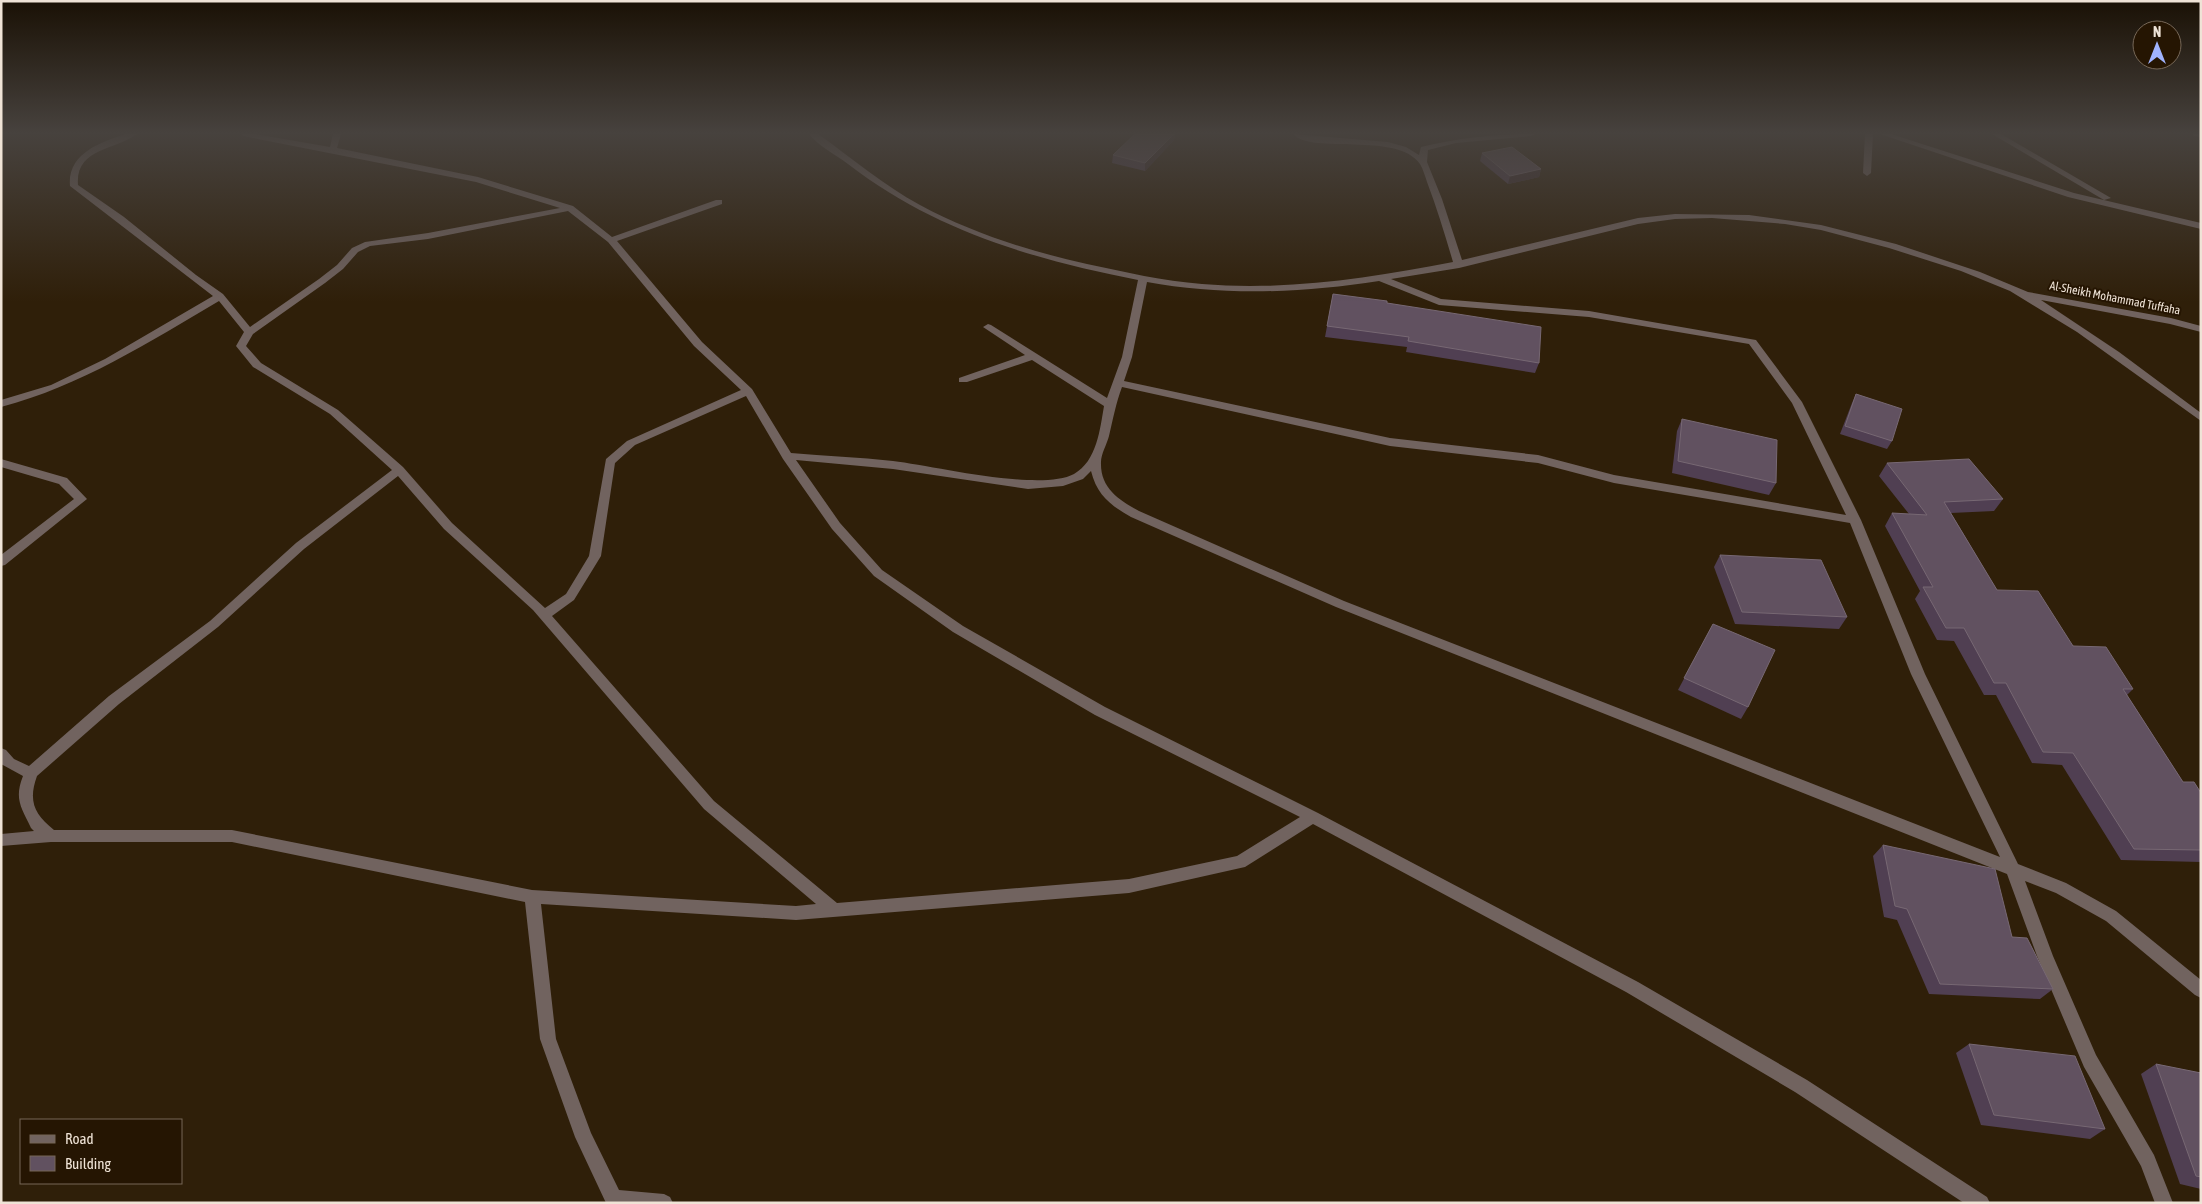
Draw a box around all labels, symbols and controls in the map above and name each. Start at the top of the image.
north arrow [2132,20,2182,70]
text: N [2153,24,2161,40]
street label: Al-Sheikh Mohammad Tuffaha [2048,278,2182,318]
legend [20,1119,182,1184]
text: Road [65,1130,94,1147]
text: Building [65,1155,111,1172]

